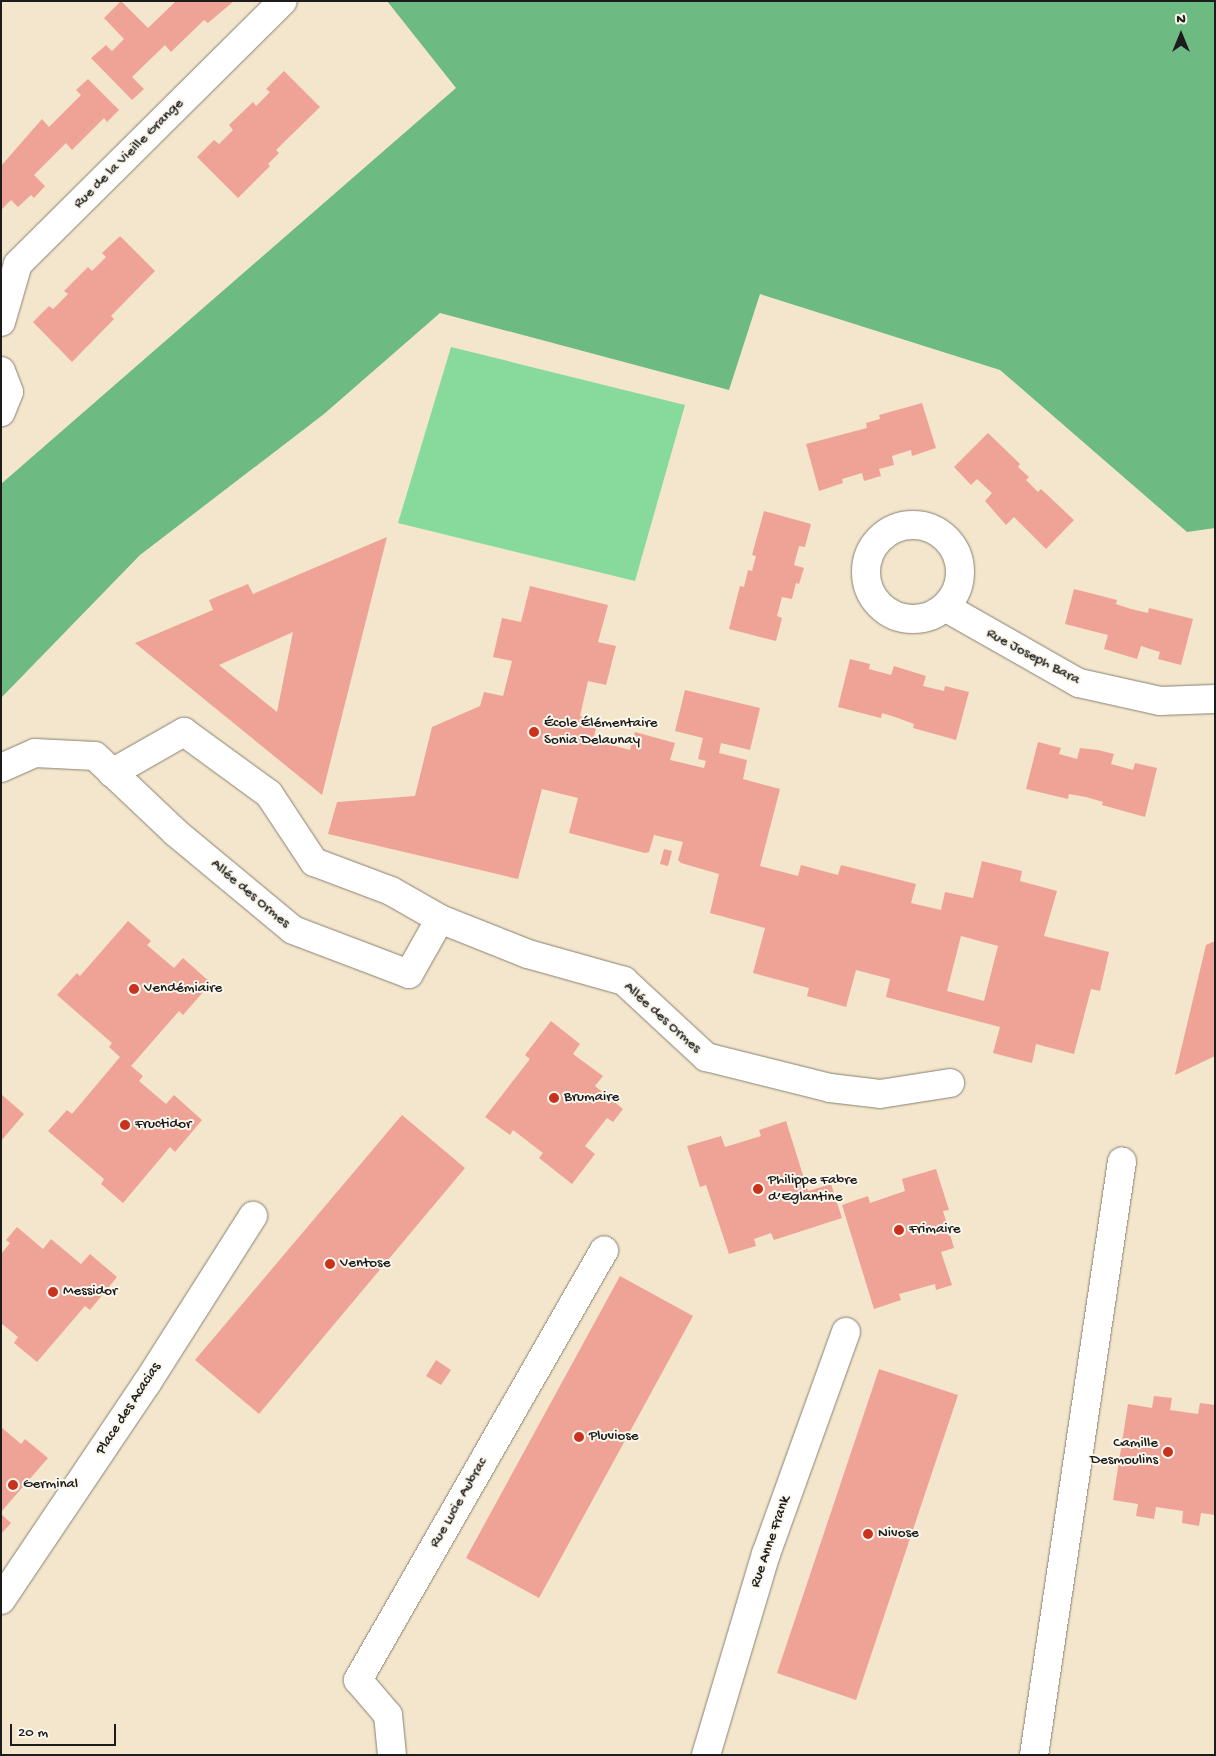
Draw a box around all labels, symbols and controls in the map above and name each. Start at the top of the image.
north arrow [1156,10,1206,60]
text: N [1176,11,1186,28]
street label: Rue de la Vieille Grange [70,95,188,213]
street label: Rue Joseph Bara [983,625,1083,689]
place label: École Élémentaire Sonia Delaunay [544,714,657,749]
marker: École Élémentaire Sonia Delaunay [528,726,540,738]
street label: Allée des Ormes [207,855,293,933]
street label: Allée des Ormes [619,978,705,1058]
place label: Vendémiaire [144,980,222,998]
marker: Vendémiaire [128,983,140,995]
place label: Brumaire [564,1089,619,1107]
marker: Brumaire [548,1092,560,1104]
place label: Fructidor [135,1116,191,1134]
marker: Fructidor [119,1119,131,1131]
place label: Philippe Fabre d’Eglantine [768,1171,857,1206]
marker: Philippe Fabre d’Eglantine [752,1183,764,1195]
place label: Frimaire [909,1221,961,1239]
marker: Frimaire [893,1224,905,1236]
place label: Ventose [340,1255,390,1273]
marker: Ventose [324,1258,336,1270]
place label: Messidor [63,1283,117,1301]
marker: Messidor [47,1286,59,1298]
street label: Place des Acacias [92,1359,166,1459]
place label: Pluviose [589,1428,639,1446]
marker: Pluviose [573,1431,585,1443]
place label: Camille Desmoulins [1090,1434,1158,1469]
marker: Camille Desmoulins [1162,1446,1174,1458]
street label: Rue Lucie Aubrac [426,1455,492,1551]
place label: Germinal [23,1476,78,1494]
marker: Germinal [7,1479,19,1491]
street label: Rue Anne Frank [747,1494,795,1590]
place label: Nivose [878,1525,919,1543]
marker: Nivose [862,1528,874,1540]
scale bar [12,1714,119,1746]
text: 20 m [18,1724,48,1742]

